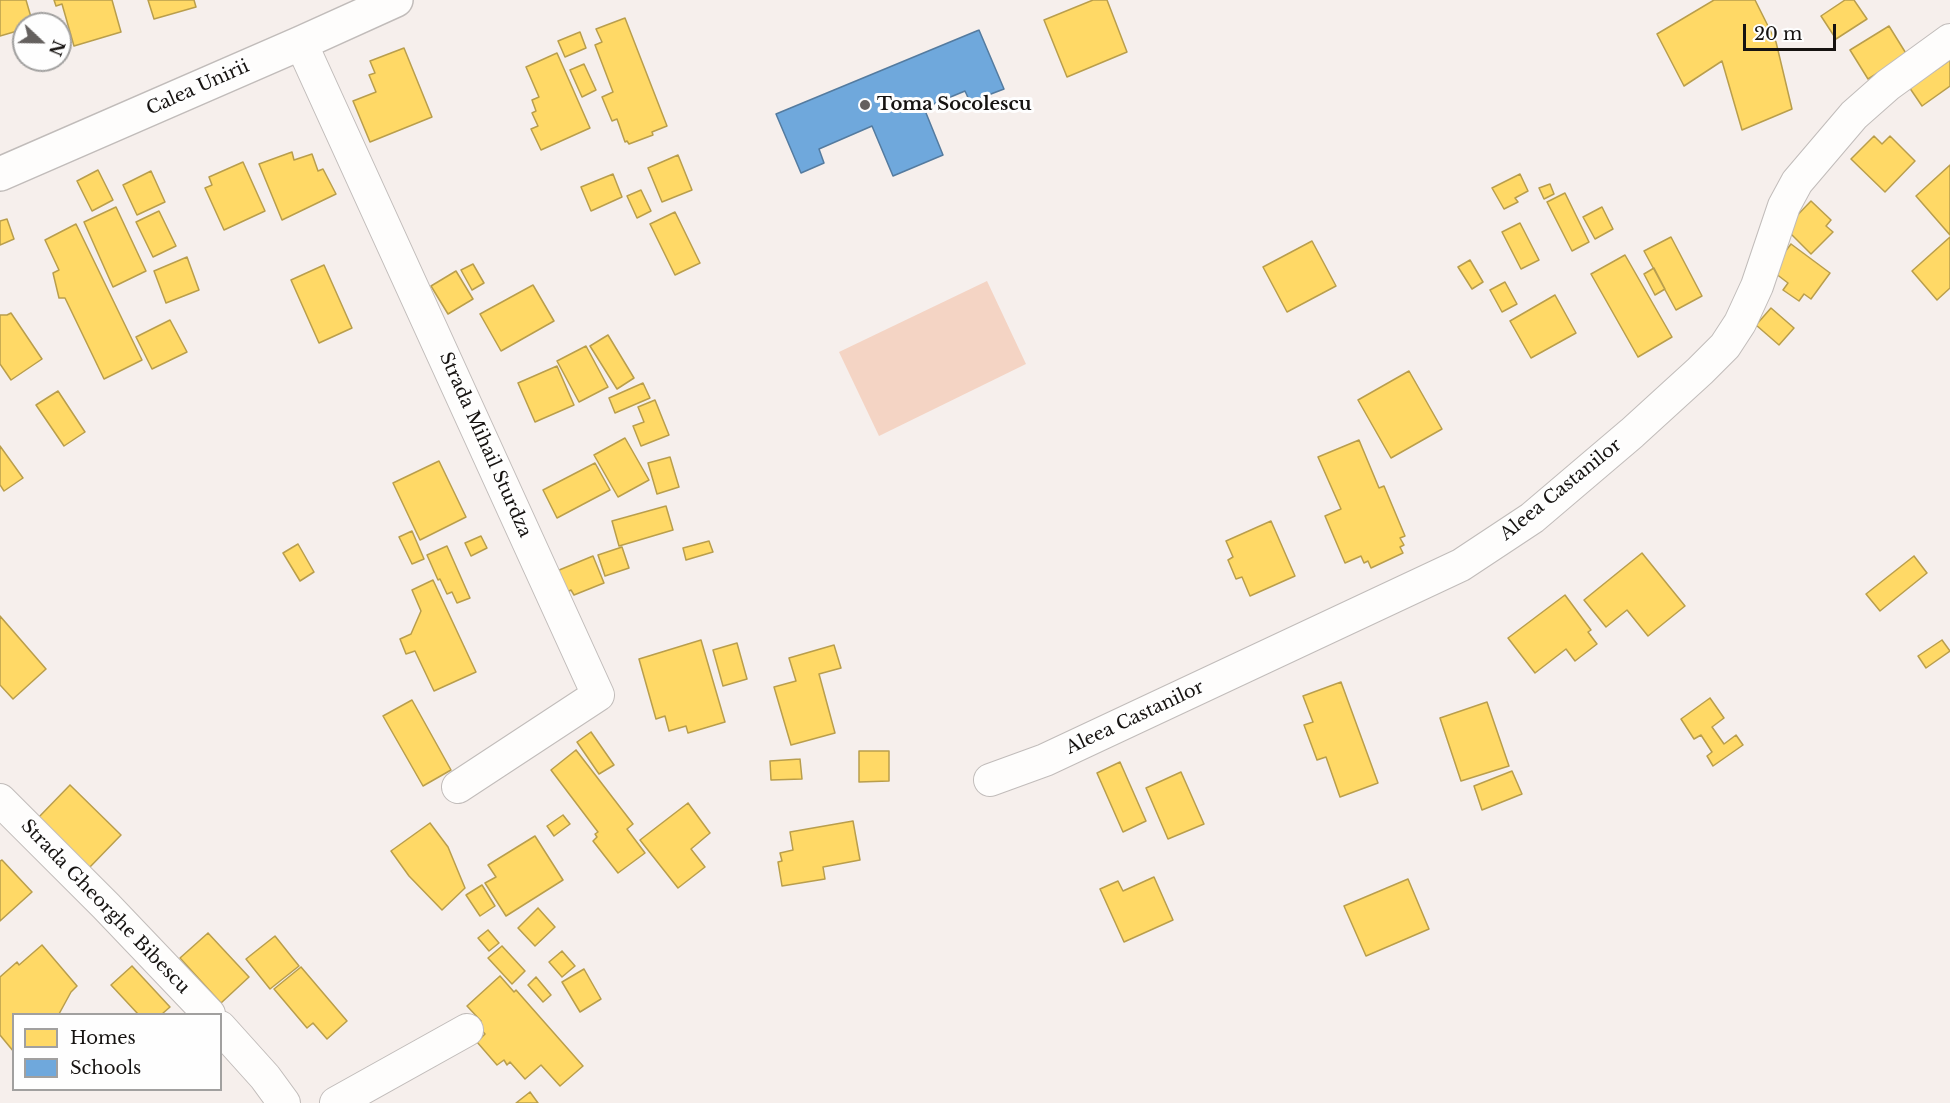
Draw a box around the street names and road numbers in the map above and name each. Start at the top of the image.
street label: Calea Unirii [143,56,253,120]
street label: Strada Mihail Sturdza [434,349,536,541]
street label: Aleea Castanilor [1496,435,1626,545]
street label: Aleea Castanilor [1063,677,1207,759]
street label: Strada Gheorghe Bibescu [16,816,194,998]

